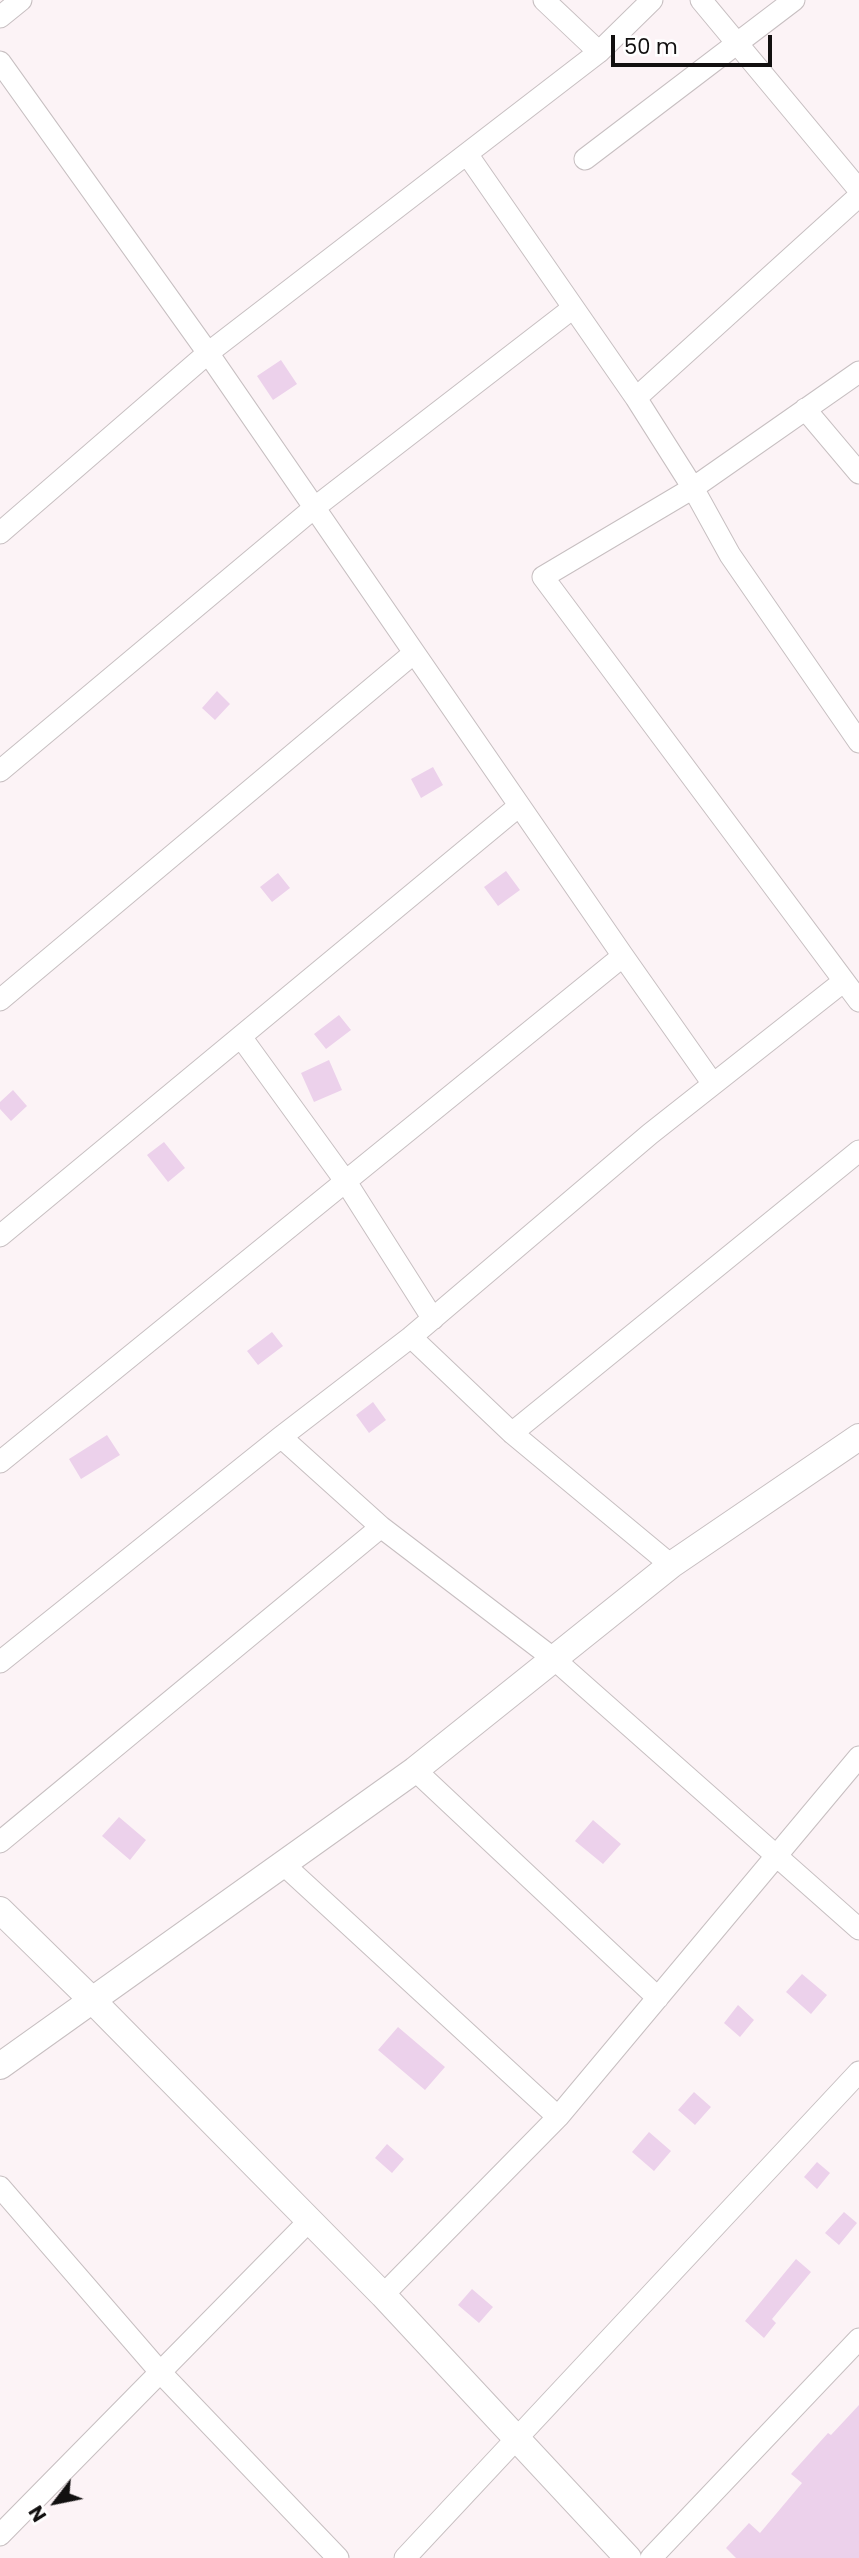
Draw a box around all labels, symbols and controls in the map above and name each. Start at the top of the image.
scale bar [614,21,775,65]
text: 50 m [624,32,678,61]
north arrow [21,2467,91,2537]
text: N [23,2500,53,2527]

